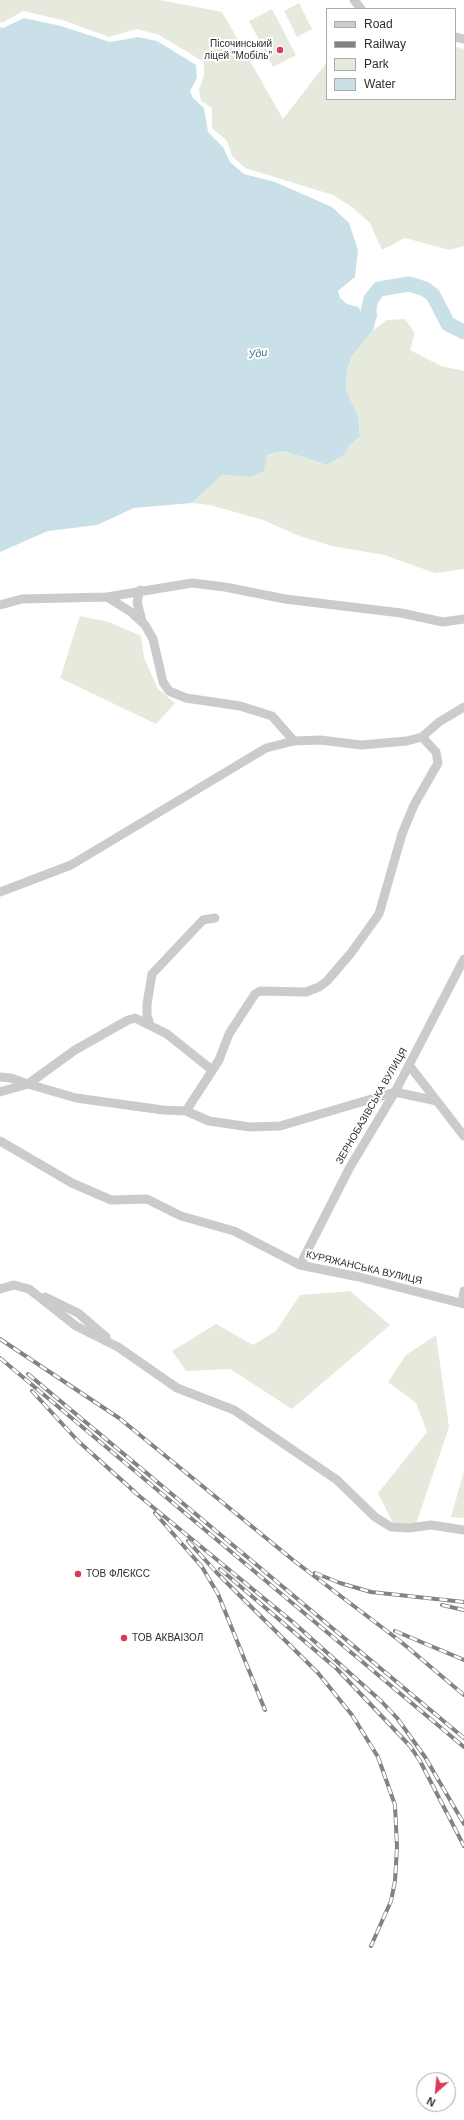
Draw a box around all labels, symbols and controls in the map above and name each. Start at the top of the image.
legend [326,8,456,100]
text: Road [364,17,393,31]
text: Railway [364,37,406,51]
place label: Пісочинський ліцей "Мобіль" [204,38,272,62]
marker: Пісочинський ліцей "Мобіль" [275,45,285,55]
text: Park [364,57,389,71]
text: Water [364,77,396,91]
water label: Уди [248,346,268,362]
street label: ЗЕРНОБАЗІВСЬКА ВУЛИЦЯ [334,1046,410,1166]
street label: КУРЯЖАНСЬКА ВУЛИЦЯ [305,1249,423,1287]
place label: ТОВ ФЛЄКСС [86,1568,150,1580]
marker: ТОВ ФЛЄКСС [73,1569,83,1579]
place label: ТОВ АКВАІЗОЛ [132,1632,203,1644]
marker: ТОВ АКВАІЗОЛ [119,1633,129,1643]
north arrow [416,2072,456,2112]
text: N [425,2095,437,2109]

